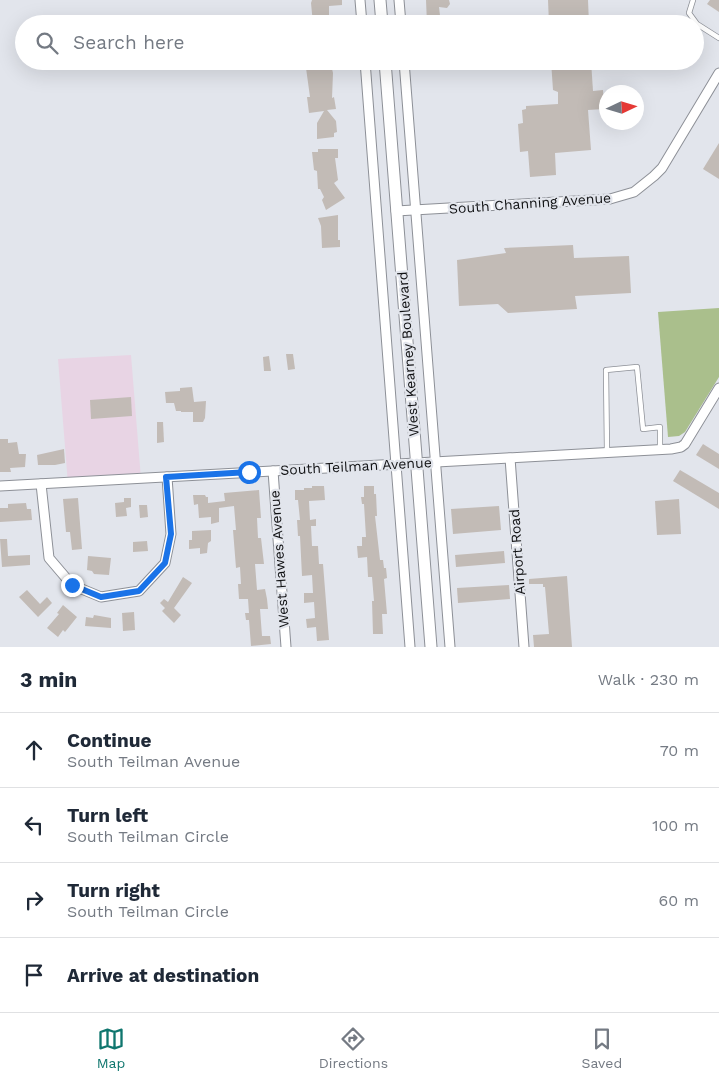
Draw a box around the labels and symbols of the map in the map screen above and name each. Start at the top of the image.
north arrow [599,85,644,130]
street label: South Channing Avenue [448,189,612,217]
street label: West Kearney Boulevard [394,271,422,437]
street label: South Teilman Avenue [280,454,432,478]
route start [238,461,261,484]
street label: West Hawes Avenue [266,490,292,628]
street label: Airport Road [506,509,528,595]
route end [61,574,84,597]

